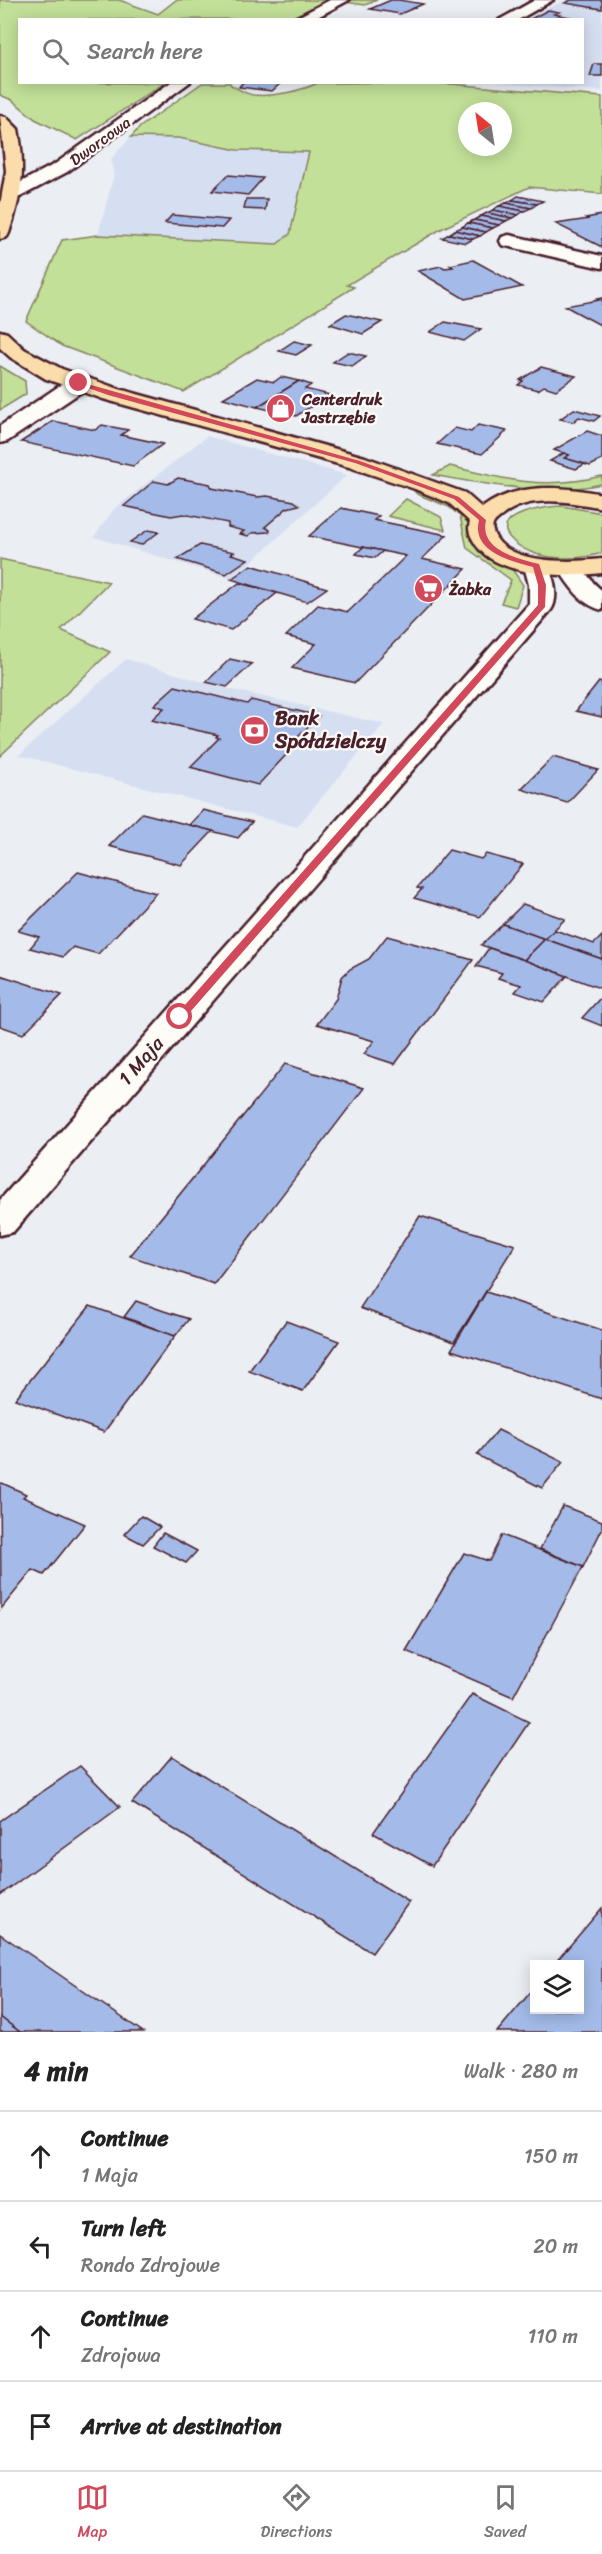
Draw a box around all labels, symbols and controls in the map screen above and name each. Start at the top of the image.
search box [18,18,584,84]
text: Search here [87,32,203,71]
icon: search [39,35,72,68]
north arrow [458,102,512,156]
street label: Dworcowa [63,109,137,173]
route end [65,369,91,395]
place label: Centerdruk Jastrzębie [301,385,383,432]
shop icon: Centerdruk Jastrzębie [265,392,297,424]
supermarket icon: Żabka [412,573,444,605]
place label: Żabka [448,575,492,604]
place label: Bank Spółdzielczy [274,701,387,759]
bank icon: Bank Spółdzielczy [238,714,270,746]
route start [166,1003,192,1029]
street label: 1 Maja [109,1027,173,1094]
map controls [530,1960,584,2014]
button: layers [530,1960,584,2014]
text: 4 min [24,2048,88,2094]
text: Walk · 280 m [464,2054,578,2089]
text: Continue [81,2119,169,2158]
text: 150 m [524,2139,578,2174]
icon: ahead [24,2140,57,2173]
text: 1 Maja [81,2158,138,2193]
text: Turn left [81,2209,166,2248]
text: 20 m [533,2229,578,2264]
icon: left [24,2230,57,2263]
text: Rondo Zdrojowe [81,2248,220,2283]
text: Continue [81,2299,169,2338]
text: 110 m [528,2319,578,2354]
icon: ahead [24,2320,57,2353]
text: Zdrojowa [81,2338,161,2373]
text: Arrive at destination [81,2407,282,2446]
icon: arrive [24,2410,57,2443]
tab: Map [76,2481,109,2546]
tab: Directions [261,2481,332,2546]
tab: Saved [484,2481,526,2546]

